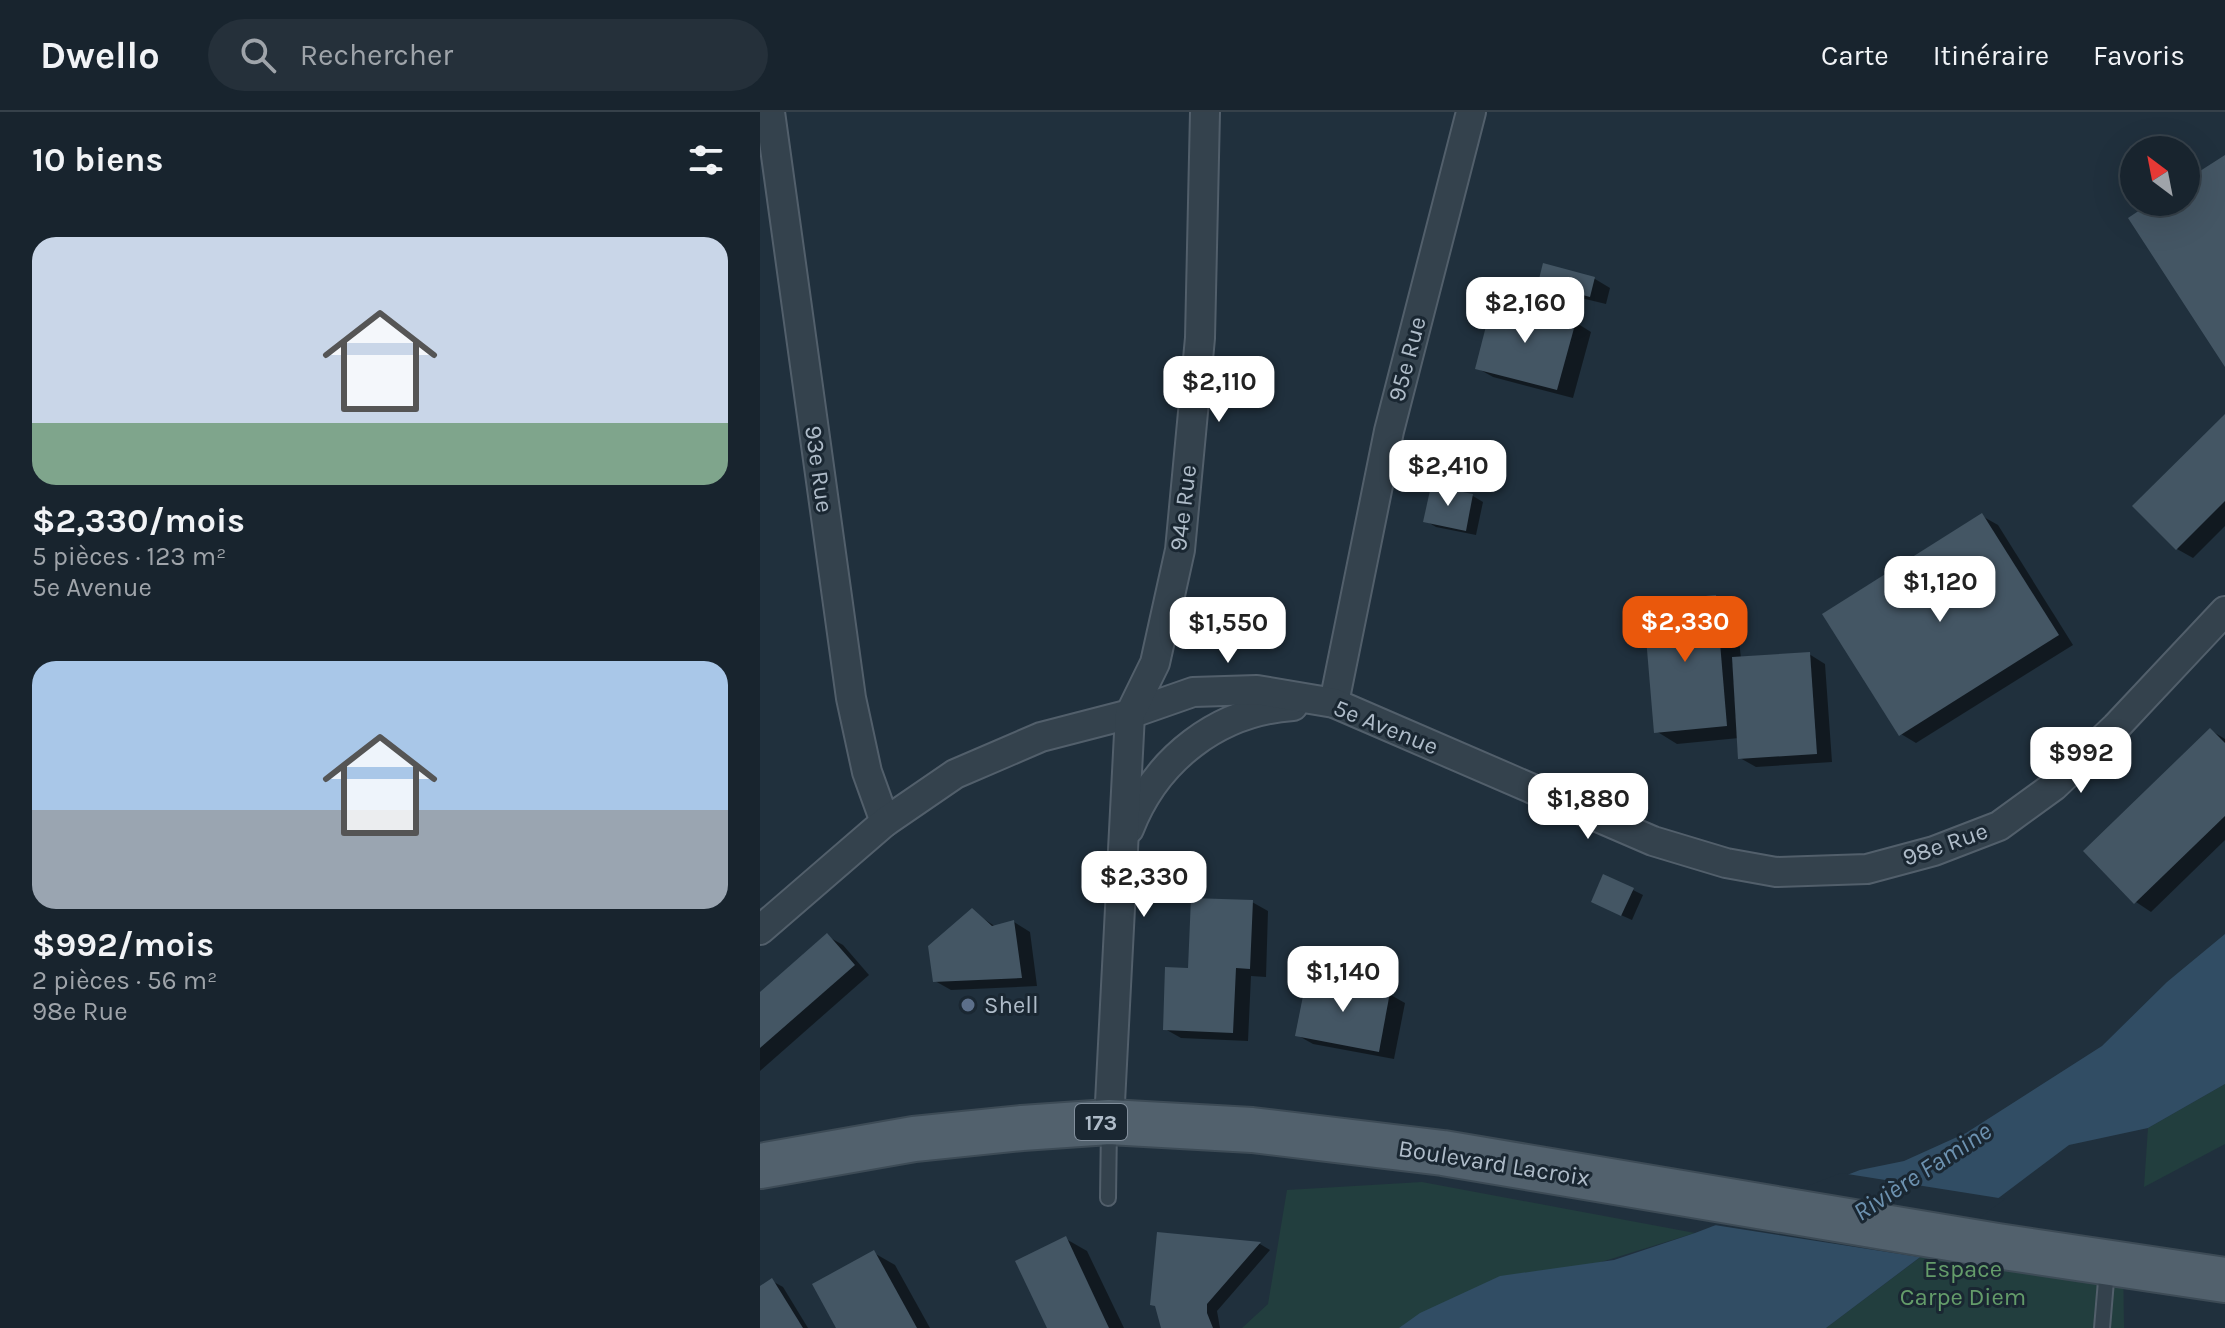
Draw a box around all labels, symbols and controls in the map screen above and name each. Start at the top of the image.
search box [208,19,768,91]
text: Dwello [40,33,160,78]
icon: search [236,33,280,77]
text: Rechercher [300,37,453,73]
text: Carte [1821,39,1889,72]
text: Itinéraire [1933,39,2049,72]
text: Favoris [2093,39,2185,72]
north arrow [2120,136,2200,216]
map controls [2120,136,2200,216]
icon: filters [684,138,728,182]
text: 10 biens [32,140,163,180]
pin: $2,160 [1460,277,1590,345]
text: $2,160 [1484,287,1566,318]
icon: home [308,289,452,433]
street label: 95e Rue [1382,313,1432,405]
pin: $2,110 [1154,356,1284,424]
text: $2,110 [1181,366,1257,397]
street label: 93e Rue [799,424,839,514]
pin: $2,410 [1383,440,1513,508]
text: $2,410 [1407,450,1489,481]
street label: 94e Rue [1164,463,1202,553]
text: $2,330/mois [32,501,245,541]
text: 5 pièces · 123 m² [32,541,227,572]
pin: $1,120 [1875,556,2005,624]
text: $1,120 [1902,566,1978,597]
text: 5e Avenue [32,572,152,603]
pin: $2,330 [1620,596,1750,664]
pin: $1,550 [1163,597,1293,665]
text: $2,330 [1640,606,1730,637]
text: $1,550 [1188,607,1268,638]
street label: 5e Avenue [1329,693,1443,761]
icon: home [308,713,452,857]
pin: $992 [2034,727,2128,795]
text: $992 [2048,737,2114,768]
pin: $1,880 [1523,773,1653,841]
text: $1,880 [1546,783,1630,814]
street label: 98e Rue [1899,816,1991,872]
pin: $2,330 [1079,851,1209,919]
text: $2,330 [1099,861,1189,892]
text: $992/mois [32,925,214,965]
pin: $1,140 [1278,946,1408,1014]
text: $1,140 [1306,956,1380,987]
text: 2 pièces · 56 m² [32,965,217,996]
place label: Shell [984,991,1039,1019]
text: 98e Rue [32,996,128,1027]
marker: Shell [959,996,977,1014]
road number: 173 [1075,1104,1127,1140]
water label: Rivière Famine [1847,1115,1997,1228]
street label: Boulevard Lacroix [1396,1134,1592,1192]
park label: Espace Carpe Diem [1900,1255,2026,1311]

